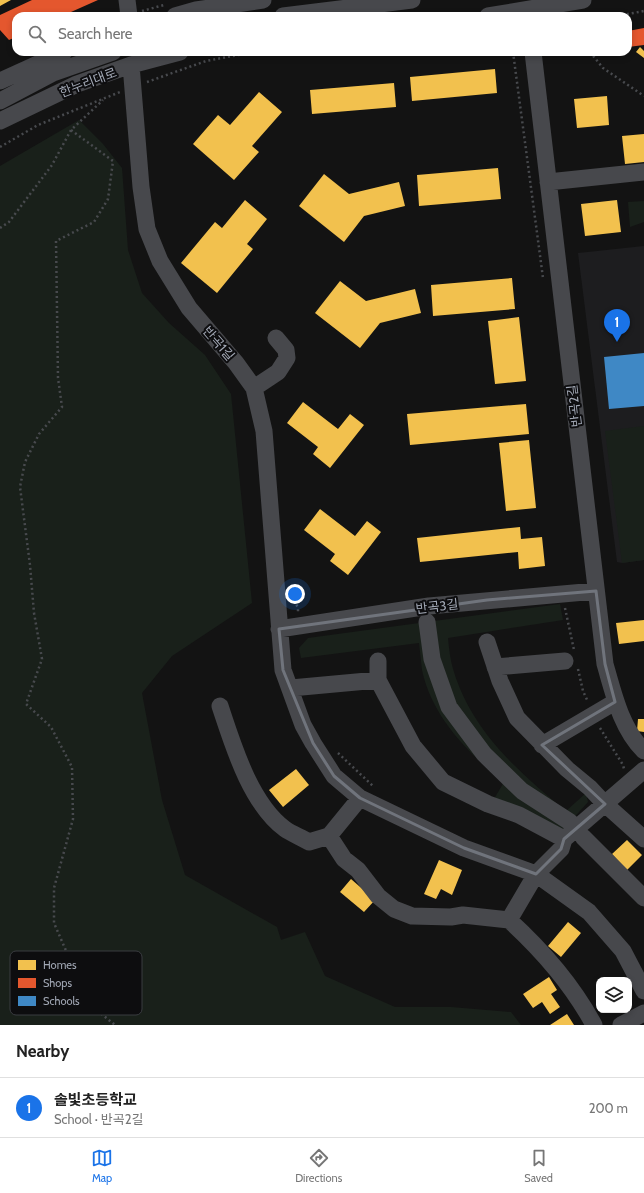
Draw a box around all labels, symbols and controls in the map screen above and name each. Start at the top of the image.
search box [12,12,632,56]
icon: search [26,23,48,45]
text: Search here [58,25,133,43]
street label: 한누리대로 [57,64,119,100]
pin: 1 [604,309,630,342]
street label: 반곡1길 [200,323,238,363]
street label: 반곡2길 [563,384,585,428]
your location [285,584,305,604]
street label: 반곡3길 [415,595,459,617]
legend [10,951,142,1015]
text: Homes [43,958,77,972]
text: Shops [43,976,72,990]
map controls [596,977,632,1013]
button: layers [596,977,632,1013]
text: Schools [43,994,80,1008]
text: Nearby [16,1041,69,1061]
text: 솔빛초등학교 [54,1091,137,1109]
text: 1 [27,1100,31,1116]
text: 200 m [589,1100,628,1116]
text: School · 반곡2길 [54,1111,144,1127]
tab: Map [91,1147,113,1185]
tab: Directions [295,1147,342,1185]
tab: Saved [524,1147,553,1185]

